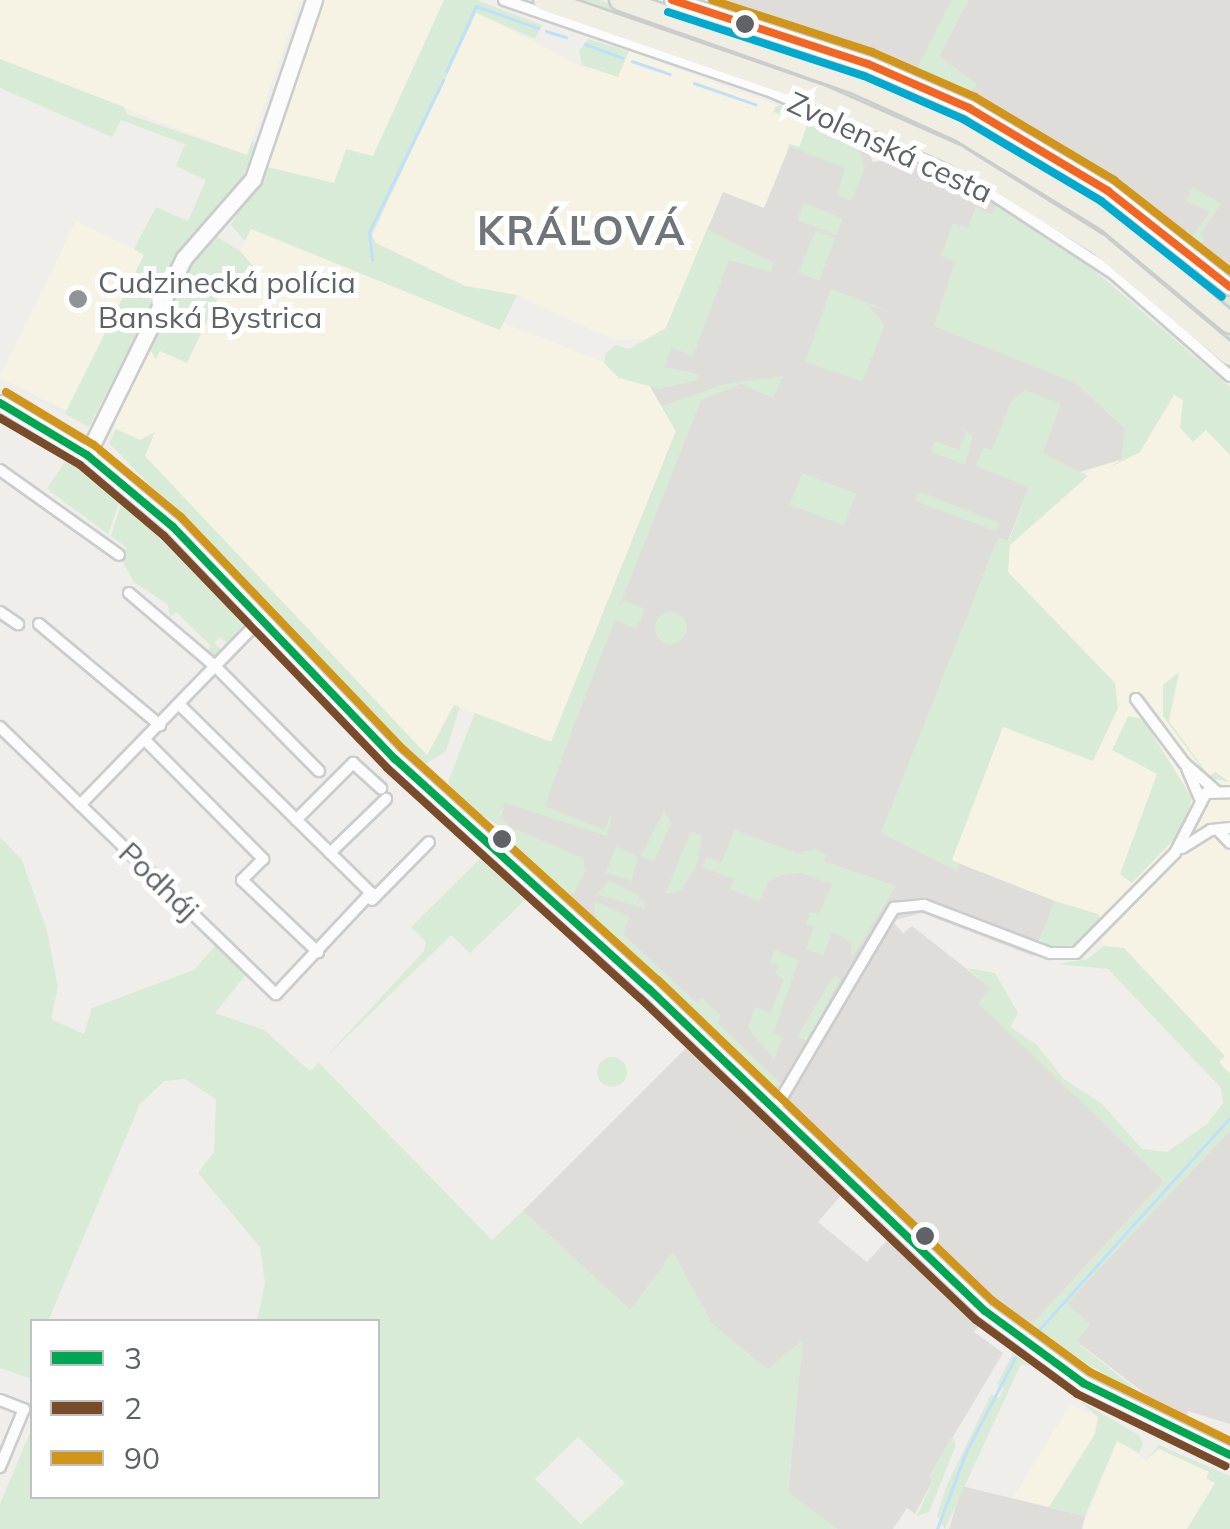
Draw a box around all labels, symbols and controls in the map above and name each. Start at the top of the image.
unlabelled marker [735,14,755,34]
street label: Zvolenská cesta [782,84,998,210]
district label: KRÁĽOVÁ [477,206,687,254]
place label: Cudzinecká polícia Banská Bystrica [98,264,356,334]
marker: Cudzinecká polícia Banská Bystrica [67,288,89,310]
unlabelled marker [492,829,512,849]
street label: Podháj [112,834,206,928]
unlabelled marker [915,1226,935,1246]
legend [30,1319,380,1499]
text: 3 [124,1339,142,1377]
text: 2 [124,1389,142,1427]
text: 90 [124,1439,160,1477]

